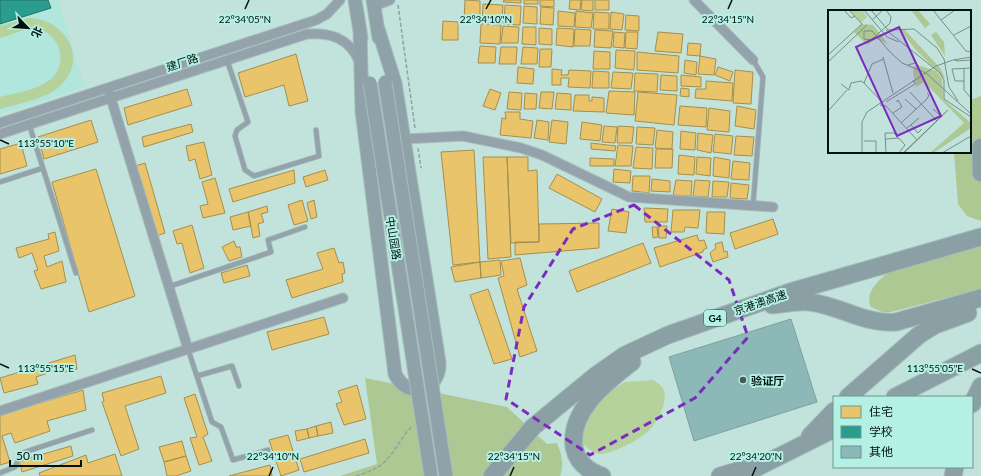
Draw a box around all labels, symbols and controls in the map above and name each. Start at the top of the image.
north arrow [8,8,48,48]
inset map [828,10,971,153]
text: 22°34'05"N [219,13,271,25]
text: 22°34'10"N [460,13,512,25]
text: 22°34'15"N [702,13,754,25]
text: 北 [29,25,46,40]
street label: 建厂路 [164,51,200,73]
text: 113°55'10"E [18,137,74,149]
street label: 中山园路 [384,215,404,261]
street label: 京港澳高速 [732,287,788,317]
road number: G4 [704,310,726,326]
text: 113°55'15"E [18,362,74,374]
text: 113°55'05"E [907,362,963,374]
place label: 验证厅 [751,374,784,387]
marker: 验证厅 [738,375,748,385]
legend [833,396,973,468]
text: 住宅 [869,404,893,419]
text: 学校 [869,424,893,439]
scale bar [10,442,81,468]
text: 其他 [869,444,893,459]
text: 50 m [16,448,43,463]
text: 22°34'10"N [247,450,299,462]
text: 22°34'15"N [488,450,540,462]
text: 22°34'20"N [730,450,782,462]

